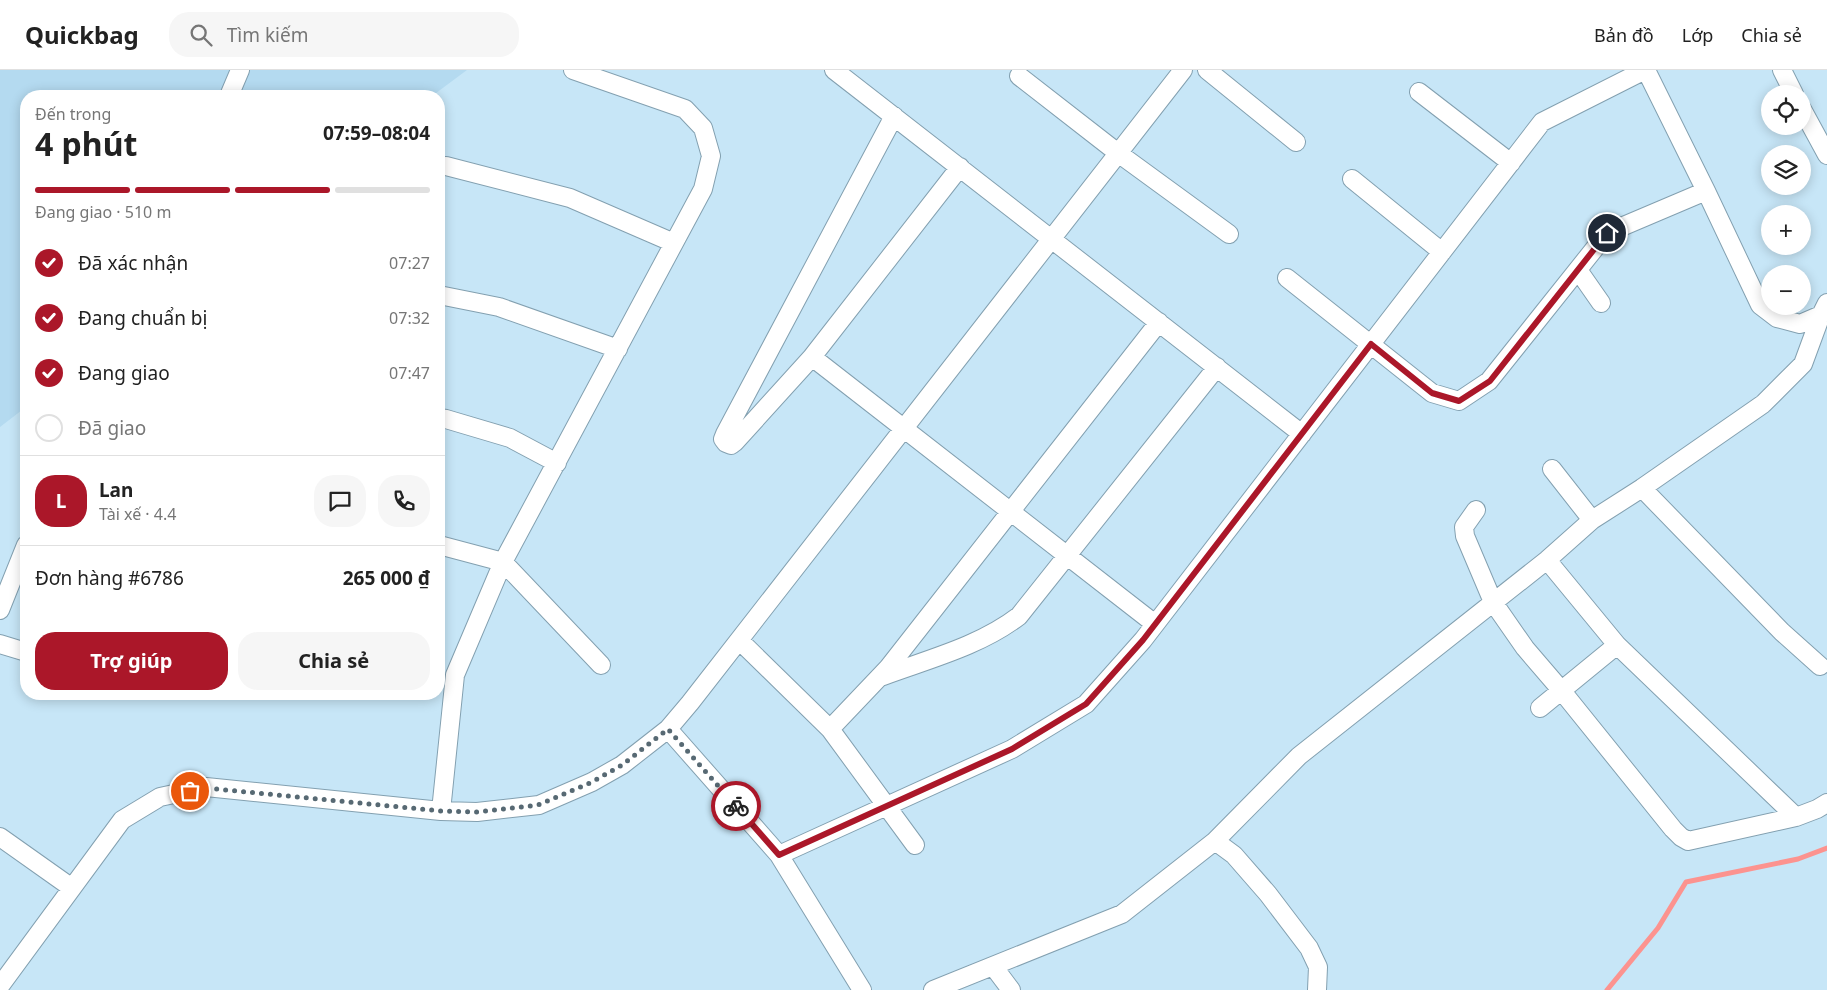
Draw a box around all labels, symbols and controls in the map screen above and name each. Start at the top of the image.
search box [169,12,519,57]
text: Quickbag [25,18,139,51]
icon: search [187,21,215,49]
text: Tìm kiếm [227,22,308,48]
text: Bản đồ [1594,23,1654,47]
text: Lớp [1682,23,1713,47]
text: Chia sẻ [1741,23,1802,47]
map controls [1761,85,1811,315]
button: locate [1761,85,1811,135]
text: Đến trong [35,103,111,125]
text: 07:59–08:04 [323,120,430,146]
text: 4 phút [35,122,137,165]
button: layers [1761,145,1811,195]
text: Đang giao · 510 m [35,201,171,223]
button: + [1761,205,1811,255]
pin [1586,212,1628,254]
icon: home [1593,219,1621,247]
icon: check [35,249,63,277]
text: Đã xác nhận [78,250,188,276]
text: 07:27 [389,252,430,274]
button: − [1761,265,1811,315]
icon: check [35,304,63,332]
text: Đang chuẩn bị [78,305,207,331]
text: 07:32 [389,307,430,329]
icon: check [35,359,63,387]
text: Đang giao [78,360,170,386]
text: 07:47 [389,362,430,384]
text: Đã giao [78,415,146,441]
button: chat [314,475,366,527]
button: phone [378,475,430,527]
text: Lan [99,477,133,503]
text: L [56,488,66,514]
text: Tài xế · 4.4 [99,503,176,525]
text: Đơn hàng #6786 [35,565,184,591]
text: 265 000 ₫ [343,565,430,591]
button: Trợ giúp [35,632,228,690]
button: Chia sẻ [238,632,430,690]
pin [169,770,211,812]
icon: bag [176,777,204,805]
courier [711,781,761,831]
icon: bike [722,792,750,820]

